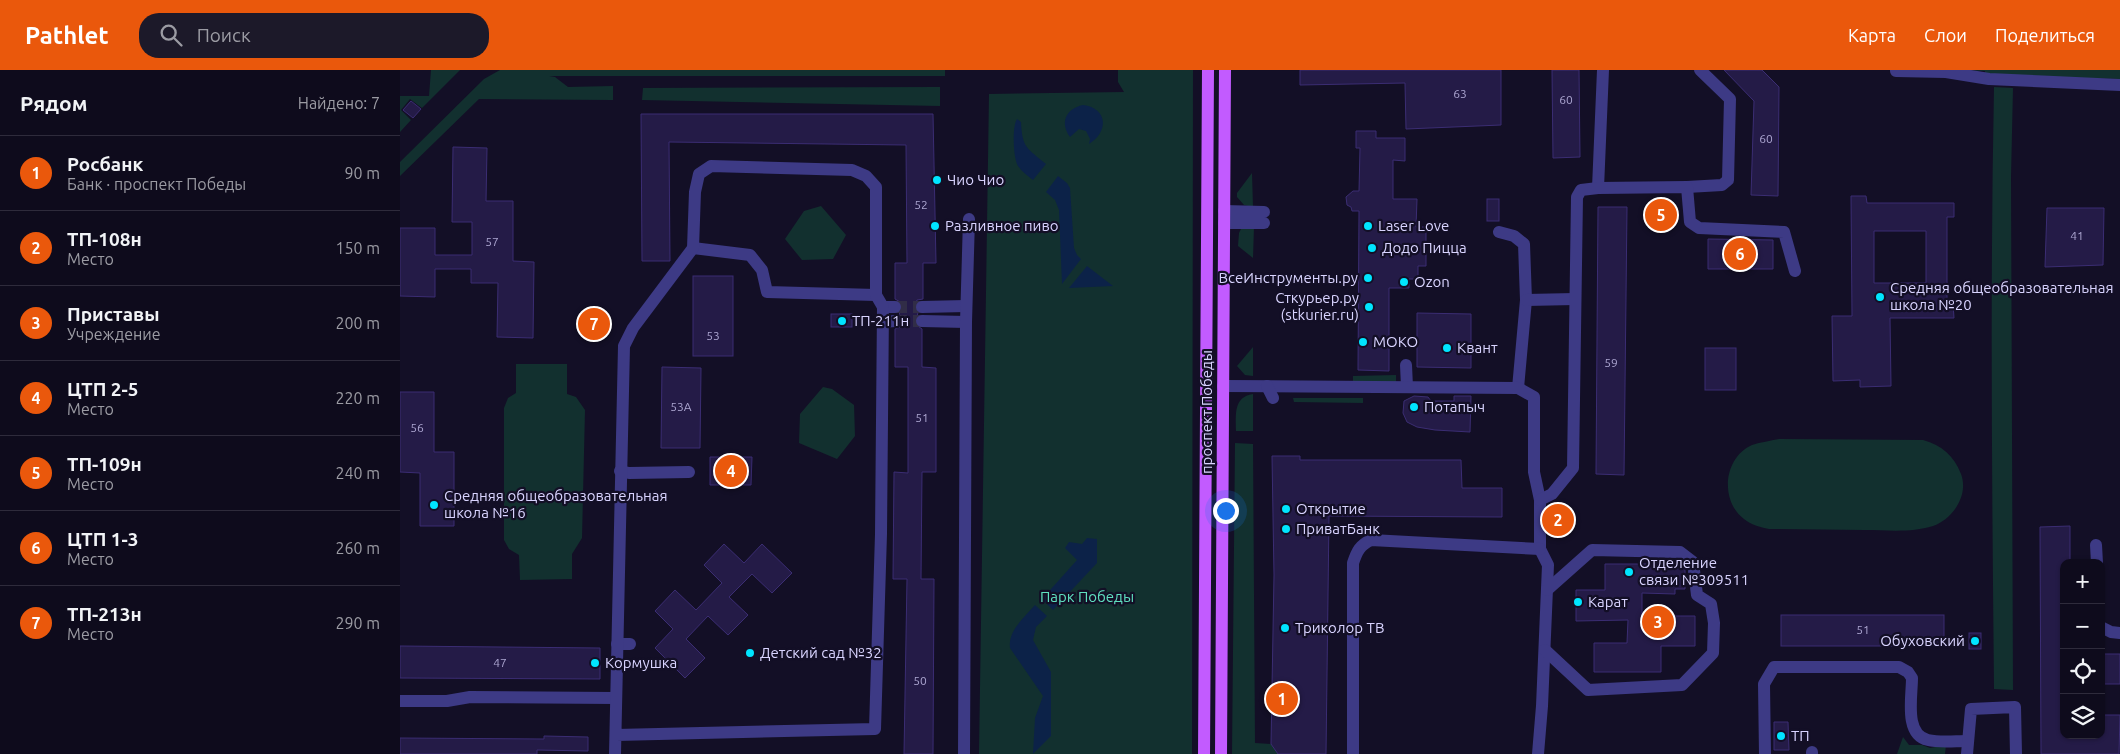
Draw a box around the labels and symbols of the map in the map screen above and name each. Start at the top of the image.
house number: 63 [1453,87,1467,100]
house number: 60 [1559,93,1573,106]
house number: 60 [1759,132,1773,145]
place label: Чио Чио [947,171,1004,188]
marker: Чио Чио [931,174,943,186]
pin: 5 [1645,196,1677,234]
house number: 52 [914,198,928,211]
place label: Разливное пиво [945,217,1058,234]
place label: Laser Love [1378,217,1449,234]
marker: Разливное пиво [929,220,941,232]
marker: Laser Love [1362,220,1374,232]
house number: 41 [2070,229,2084,242]
house number: 57 [485,235,499,248]
pin: 6 [1724,235,1756,273]
place label: Додо Пицца [1382,239,1467,256]
marker: Додо Пицца [1366,242,1378,254]
place label: ВсеИнструменты.ру [1218,269,1358,286]
marker: ВсеИнструменты.ру [1362,272,1374,284]
place label: Ozon [1414,273,1450,290]
marker: Ozon [1398,276,1410,288]
place label: Средняя общеобразовательная школа №20 [1890,279,2114,313]
place label: Сткурьер.ру (stkurier.ru) [1275,289,1359,323]
marker: Средняя общеобразовательная школа №20 [1874,291,1886,303]
marker: Сткурьер.ру (stkurier.ru) [1363,301,1375,313]
pin: 7 [578,305,610,343]
place label: ТП-211н [852,312,909,329]
marker: ТП-211н [836,315,848,327]
house number: 53 [706,329,720,342]
place label: МОКО [1373,333,1418,350]
marker: МОКО [1357,336,1369,348]
place label: Квант [1457,339,1498,356]
marker: Квант [1441,342,1453,354]
street label: проспект Победы [1198,350,1215,474]
house number: 59 [1604,356,1618,369]
place label: Потапыч [1424,398,1485,415]
house number: 53А [670,400,692,413]
marker: Потапыч [1408,401,1420,413]
house number: 51 [915,411,929,424]
house number: 56 [410,421,424,434]
pin: 4 [715,452,747,490]
place label: Средняя общеобразовательная школа №16 [444,487,668,521]
your location [1213,498,1239,524]
marker: Средняя общеобразовательная школа №16 [428,499,440,511]
place label: Открытие [1296,500,1366,517]
pin: 2 [1542,501,1574,539]
marker: Открытие [1280,503,1292,515]
place label: ПриватБанк [1296,520,1380,537]
marker: ПриватБанк [1280,523,1292,535]
place label: Отделение связи №309511 [1639,554,1749,588]
marker: Отделение связи №309511 [1623,566,1635,578]
park label: Парк Победы [1040,588,1134,605]
place label: Карат [1588,593,1628,610]
marker: Карат [1572,596,1584,608]
pin: 3 [1642,603,1674,641]
place label: Триколор ТВ [1295,619,1384,636]
marker: Триколор ТВ [1279,622,1291,634]
house number: 51 [1856,623,1870,636]
place label: Обуховский [1880,632,1965,649]
marker: Обуховский [1969,635,1981,647]
place label: Детский сад №32 [760,644,882,661]
marker: Детский сад №32 [744,647,756,659]
place label: Кормушка [605,654,677,671]
house number: 47 [493,656,507,669]
marker: Кормушка [589,657,601,669]
house number: 50 [913,674,927,687]
pin: 1 [1266,680,1298,718]
place label: ТП [1791,727,1810,744]
marker: ТП [1775,730,1787,742]

